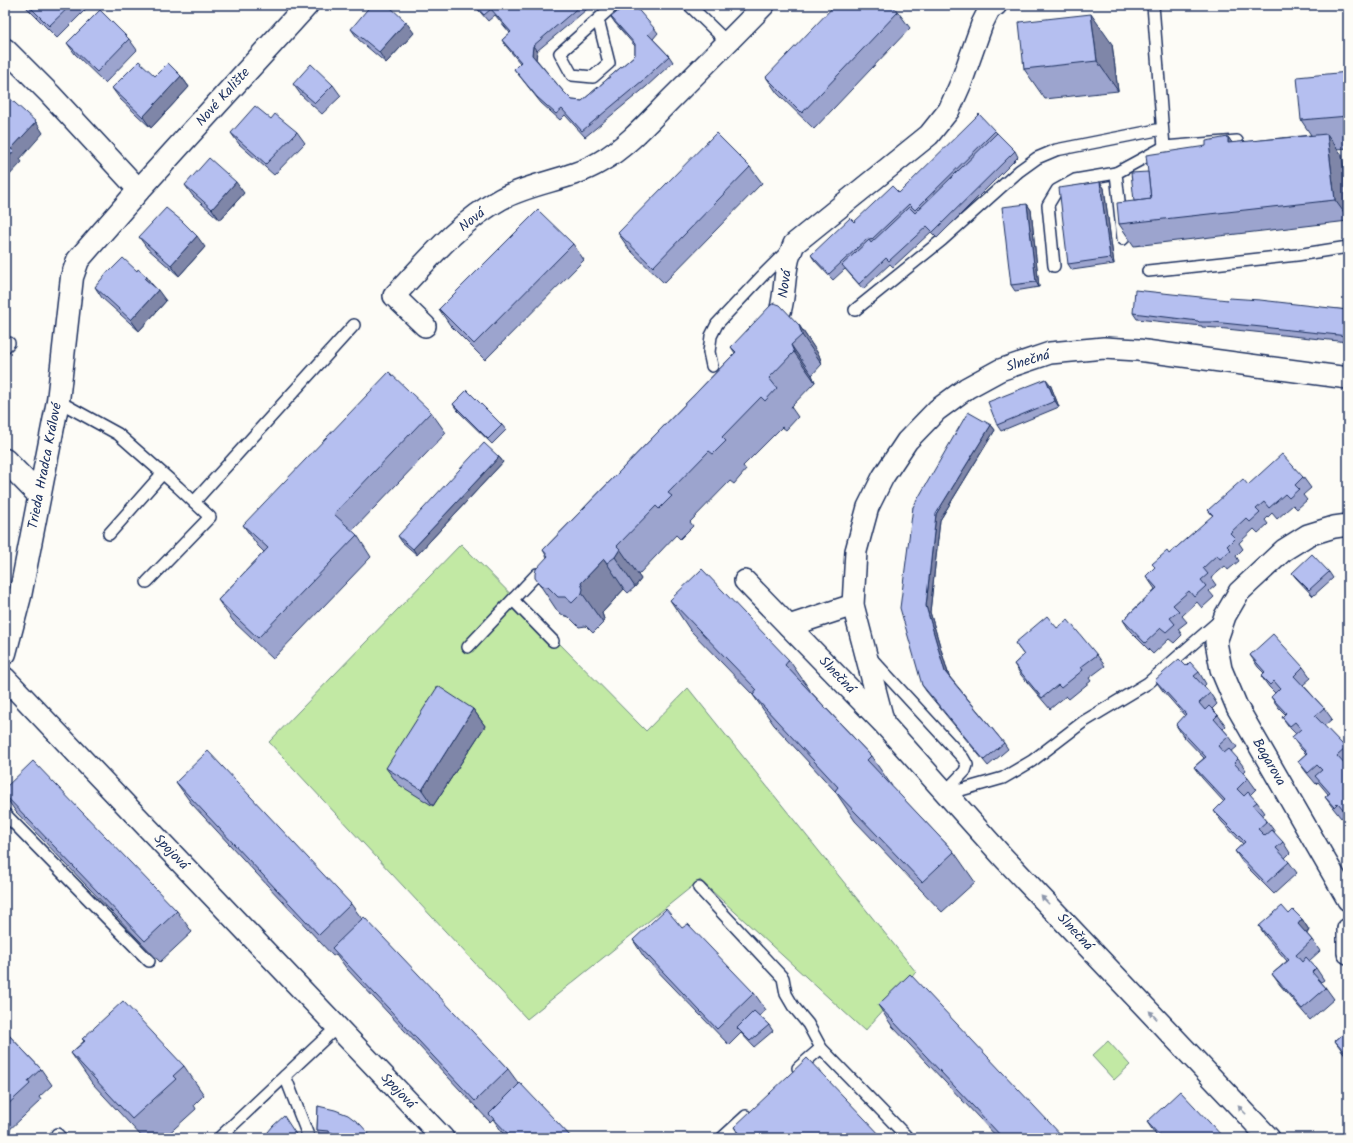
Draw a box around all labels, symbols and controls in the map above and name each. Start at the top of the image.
street label: Nové Kalište [190,62,256,131]
street label: Nová [454,202,491,237]
street label: Nová [772,267,798,300]
street label: Slnečná [1003,344,1054,378]
street label: Trieda Hradca Králové [22,400,68,531]
street label: Slnečná [813,651,861,700]
street label: Bagarova [1246,734,1292,790]
street label: Spojová [148,829,195,876]
one-way arrow [1040,895,1050,905]
street label: Slnečná [1052,908,1099,957]
one-way arrow [1148,1010,1158,1020]
street label: Spojová [375,1068,422,1115]
one-way arrow [1237,1105,1247,1115]

